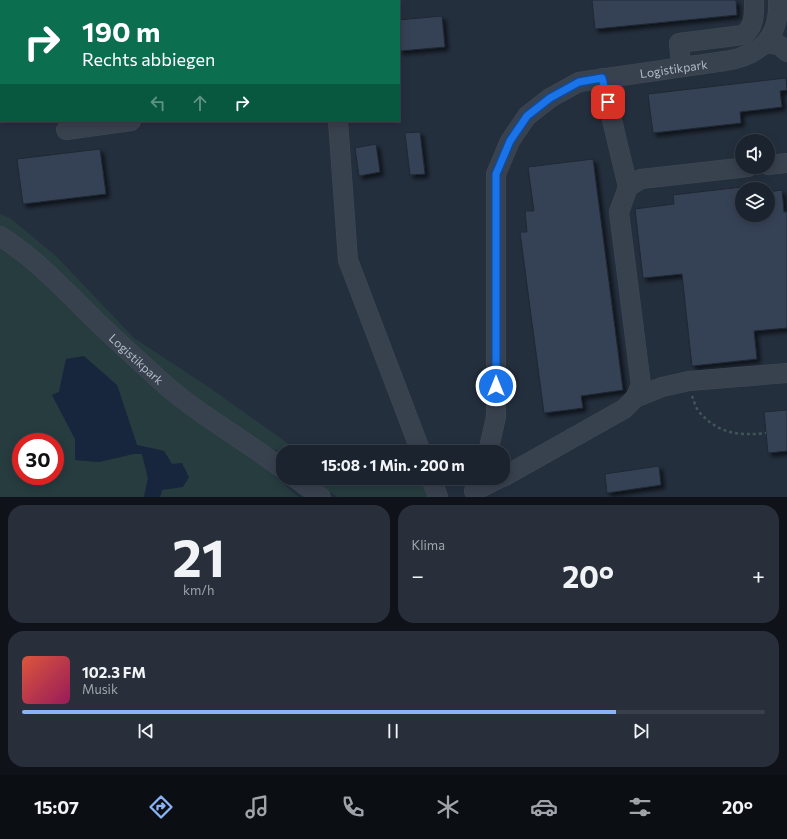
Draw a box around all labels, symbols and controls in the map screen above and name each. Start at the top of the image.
text: 190 m [82,14,160,48]
icon: right [16,16,68,68]
text: Rechts abbiegen [82,48,215,70]
street label: Logistikpark [639,57,709,80]
pin [591,85,625,119]
icon: arrive [597,91,619,113]
icon: left [147,92,169,114]
icon: ahead [189,92,211,114]
icon: right [231,92,253,114]
map controls [735,134,775,222]
button: sound [735,134,775,174]
button: layers [735,182,775,222]
street label: Logistikpark [107,331,167,387]
position arrow [475,365,517,407]
speed limit sign: 30 [12,433,64,485]
text: 15:08 · 1 Min. · 200 m [321,456,465,474]
text: 21 [172,524,225,588]
text: Klima [412,537,445,553]
text: 20° [562,557,614,594]
text: − [412,562,424,589]
text: + [752,562,765,589]
text: km/h [183,582,215,598]
text: 102.3 FM [82,663,146,681]
text: Musik [82,681,118,697]
icon: previous [135,720,157,742]
icon: pause [382,720,404,742]
icon: next [630,720,652,742]
icon: directions [147,793,175,821]
icon: music [243,793,271,821]
icon: phone [339,793,367,821]
icon: climate [434,793,462,821]
icon: car [530,793,558,821]
icon: filters [626,793,654,821]
text: 15:07 [34,796,79,818]
text: 20° [722,796,753,818]

